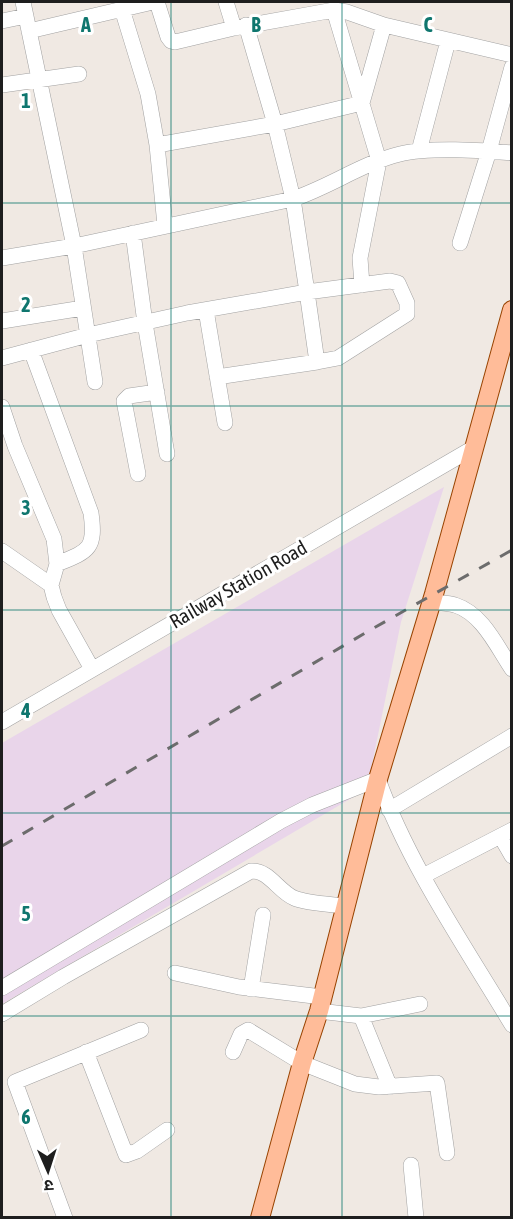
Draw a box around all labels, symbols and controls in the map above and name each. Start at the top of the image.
text: A [80,13,91,36]
text: B [251,13,261,36]
text: C [424,13,433,36]
text: 1 [21,89,31,112]
text: 2 [21,293,31,316]
text: 3 [21,496,31,519]
street label: Railway Station Road [165,535,311,633]
text: 4 [20,699,31,722]
text: 5 [21,902,31,925]
text: 6 [21,1105,31,1128]
north arrow [18,1141,78,1201]
text: उ [43,1177,54,1195]

